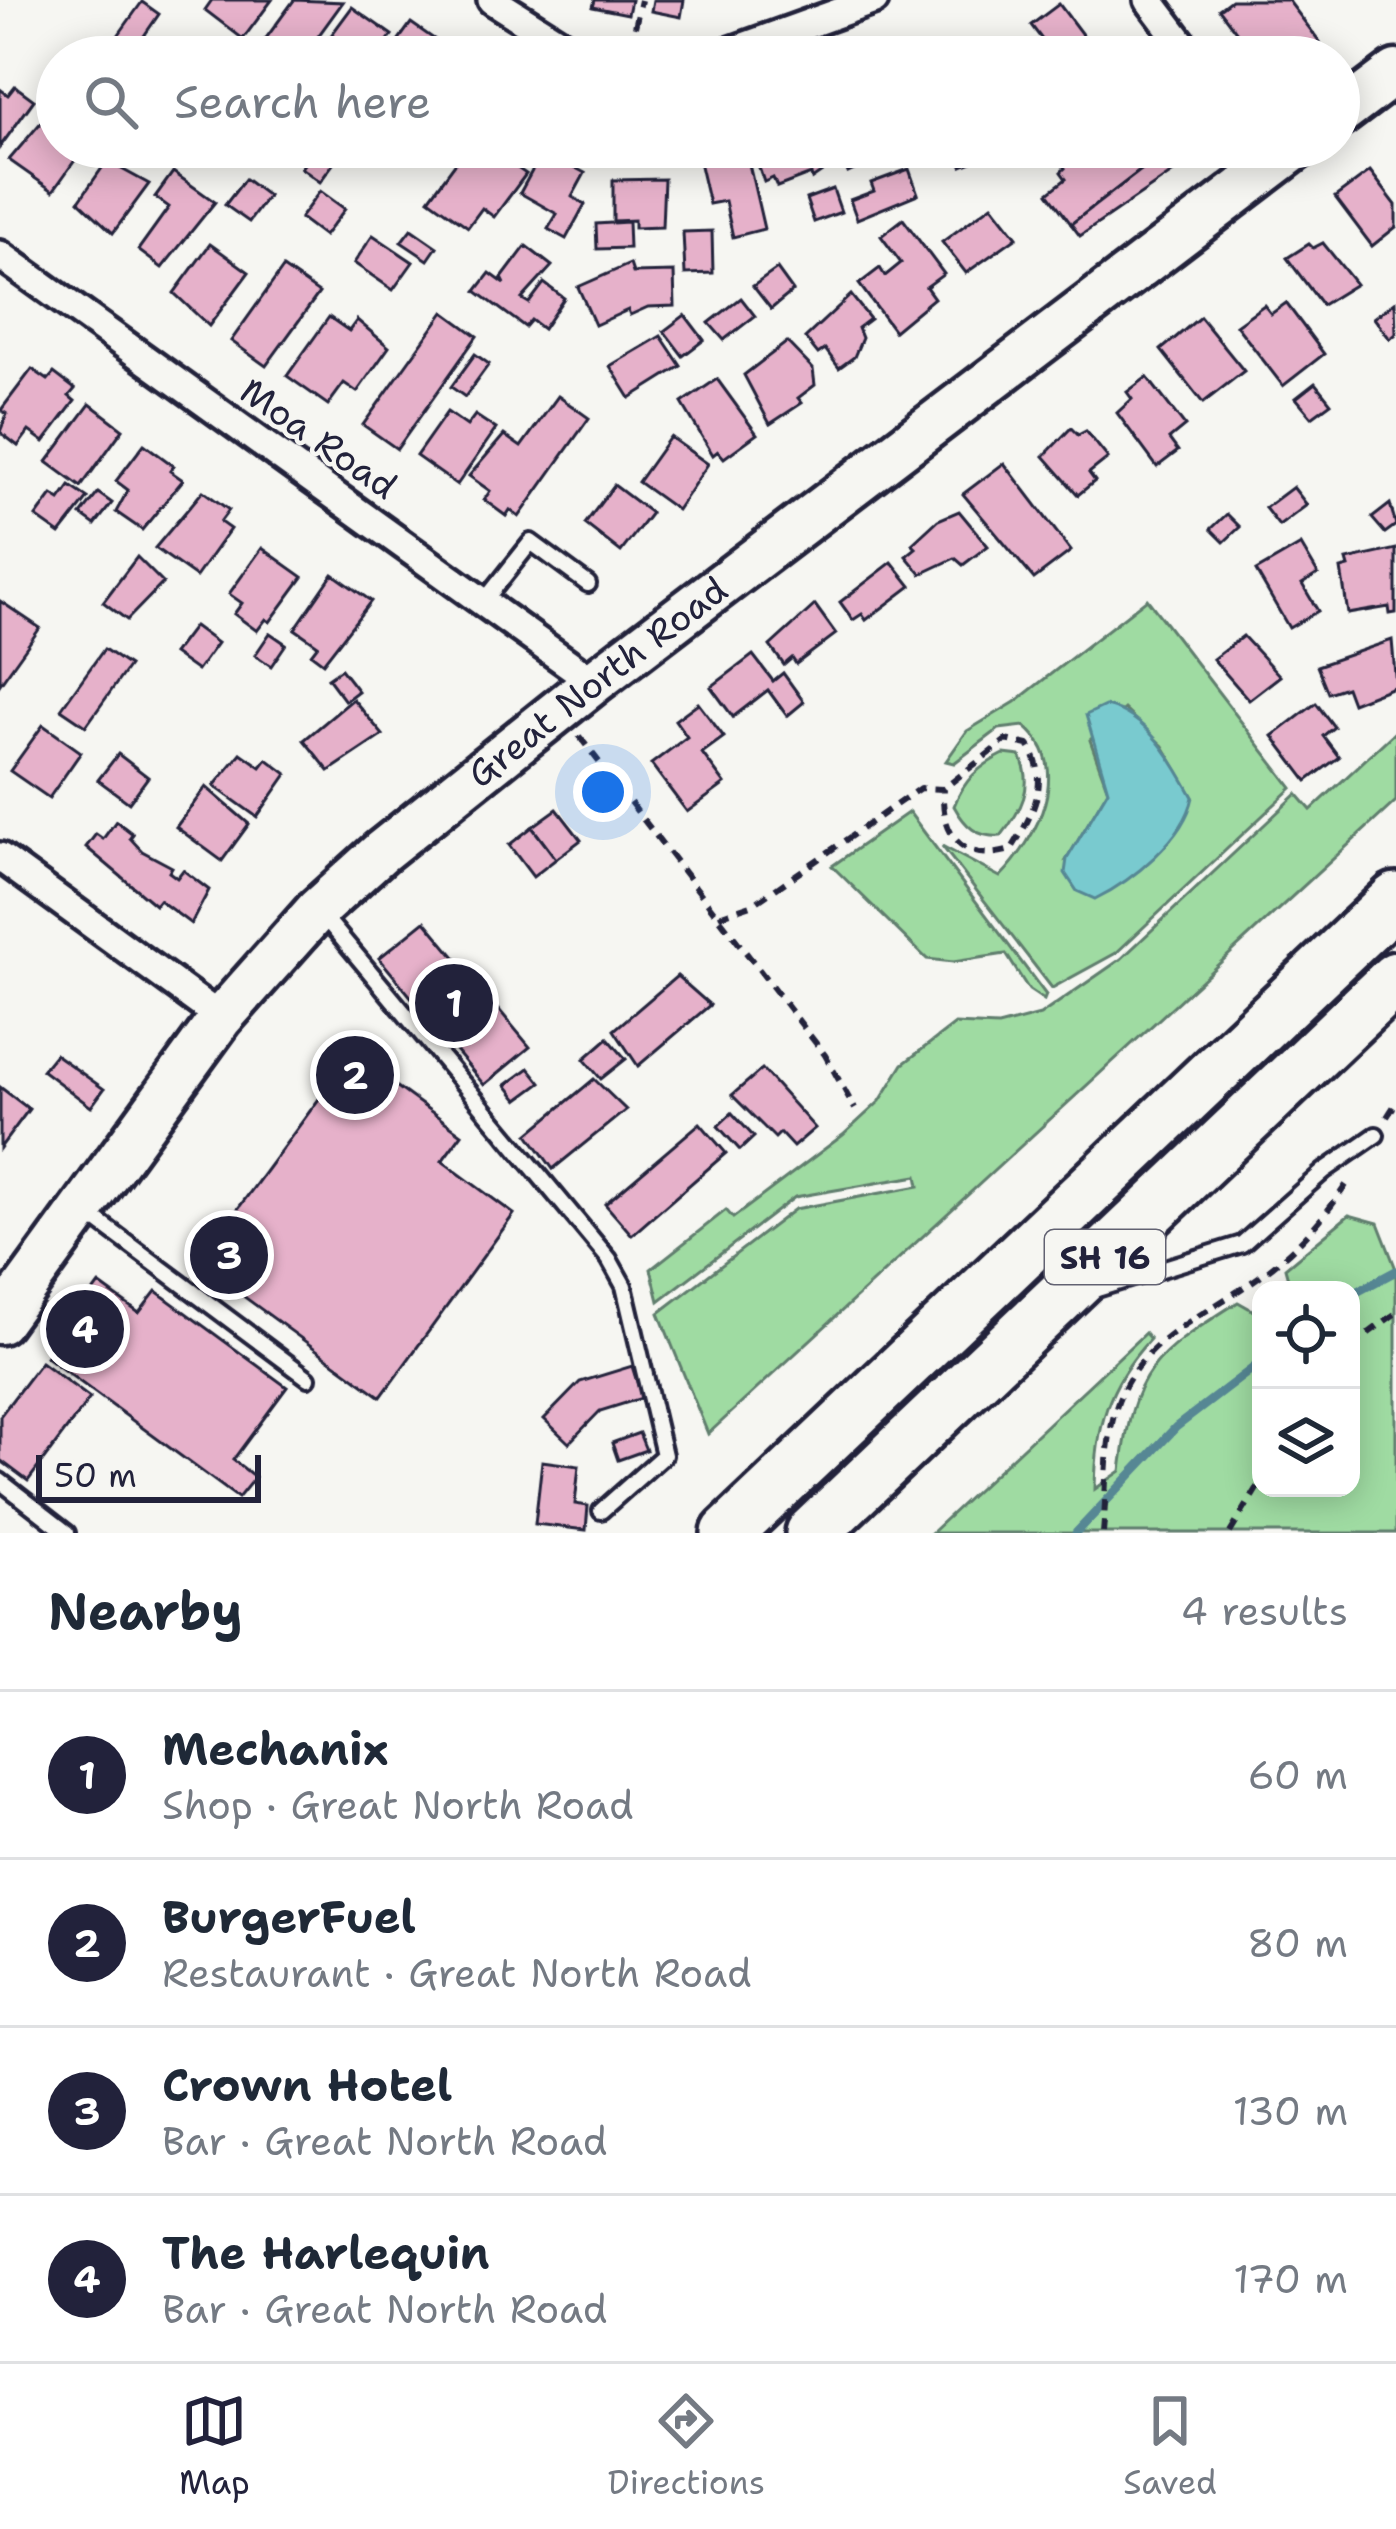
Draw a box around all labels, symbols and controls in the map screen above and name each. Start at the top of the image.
search box [36,36,1360,168]
icon: search [78,69,144,135]
text: Search here [174,72,431,132]
street label: Moa Road [231,366,407,510]
street label: Great North Road [457,565,737,799]
your location [573,762,633,822]
pin: 1 [415,958,493,1048]
pin: 2 [316,1030,394,1120]
pin: 3 [190,1210,268,1300]
road number: SH 16 [1045,1230,1165,1284]
map controls [1252,1281,1360,1497]
button: locate [1252,1281,1360,1389]
pin: 4 [46,1284,124,1374]
button: layers [1252,1389,1360,1497]
scale bar [36,1449,261,1502]
text: 50 m [54,1453,137,1498]
text: Nearby [48,1577,243,1645]
text: 4 results [1181,1585,1348,1637]
text: Mechanix [162,1719,389,1779]
text: 1 [78,1749,96,1801]
text: 60 m [1248,1749,1348,1801]
text: Shop · Great North Road [162,1779,634,1831]
text: BurgerFuel [162,1887,416,1947]
text: 2 [73,1917,101,1969]
text: 80 m [1247,1917,1348,1969]
text: Restaurant · Great North Road [162,1947,752,1999]
text: Crown Hotel [162,2055,452,2115]
text: 3 [73,2085,101,2137]
text: 130 m [1233,2085,1348,2137]
text: Bar · Great North Road [162,2115,608,2167]
text: The Harlequin [162,2223,490,2283]
text: 4 [73,2253,101,2305]
text: 170 m [1233,2253,1348,2305]
text: Bar · Great North Road [162,2283,608,2335]
tab: Map [179,2388,250,2505]
tab: Directions [608,2388,765,2505]
tab: Saved [1123,2388,1217,2505]

